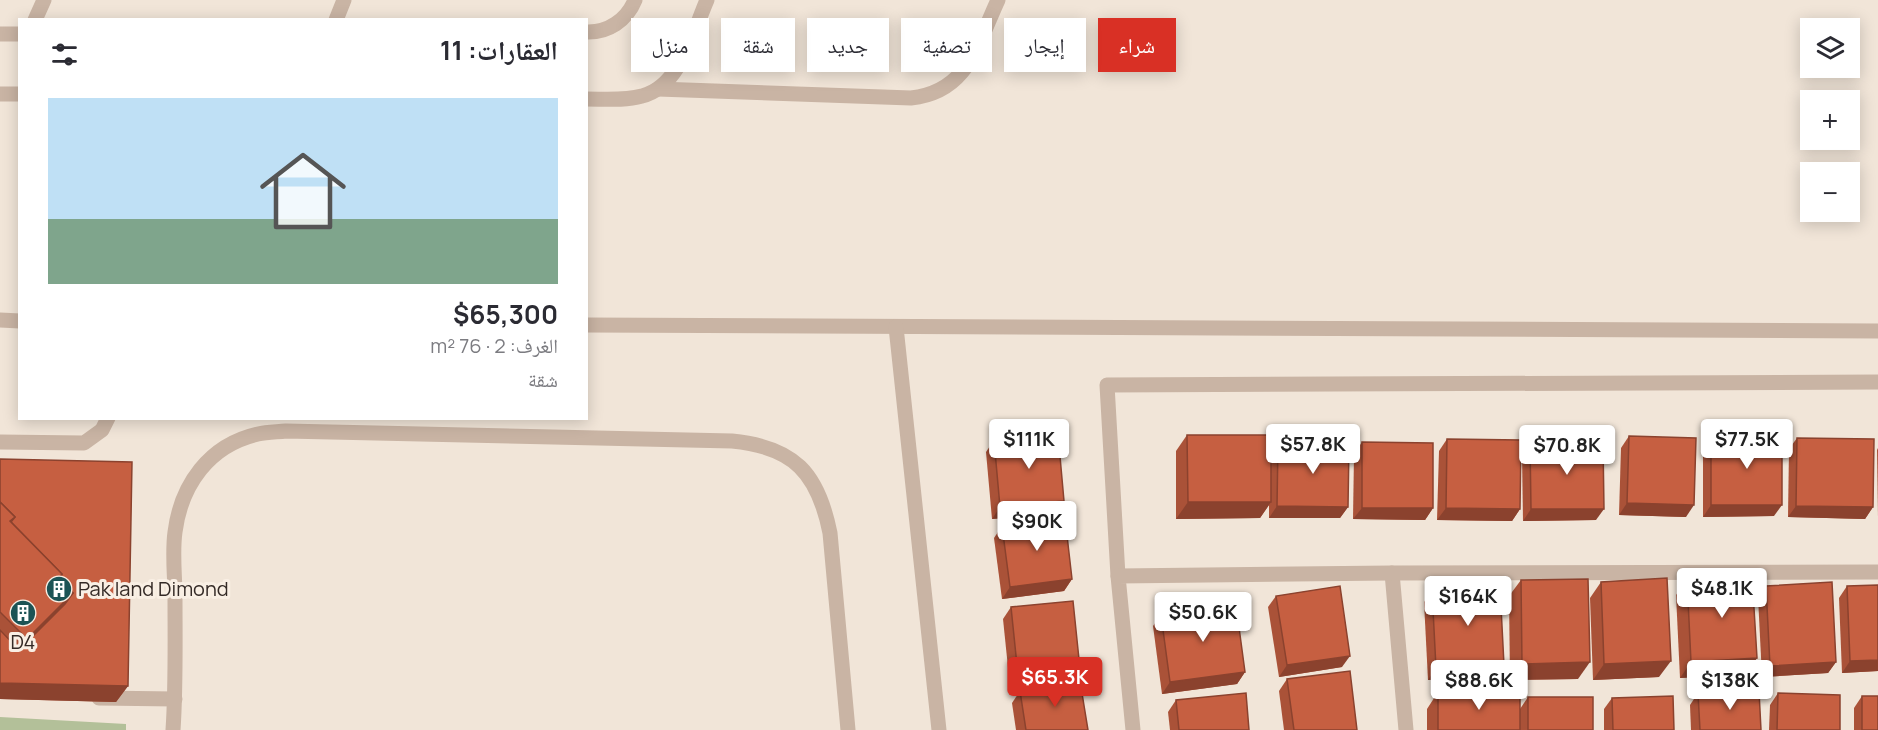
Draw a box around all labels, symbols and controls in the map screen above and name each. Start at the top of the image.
chip: منزل [631,18,709,72]
chip: شقة [721,18,795,72]
chip: جديد [807,18,889,72]
chip: تصفية [901,18,992,72]
chip: إيجار [1004,18,1086,72]
chip: شراء [1098,18,1176,72]
map controls [1800,18,1860,222]
button: layers [1800,18,1860,78]
text: العقارات: 11 [440,32,558,68]
icon: filters [48,38,81,71]
button: + [1800,90,1860,150]
icon: home [249,137,357,245]
button: − [1800,162,1860,222]
text: $65,300 [453,296,558,332]
text: الغرف: 2 · 76 m² [430,332,558,359]
text: شقة [528,366,558,393]
pin: $111K [987,419,1071,470]
pin: $77.5K [1698,419,1796,470]
pin: $57.8K [1264,424,1362,475]
text: $111K [1003,425,1055,452]
pin: $70.8K [1518,425,1616,476]
text: $77.5K [1715,425,1779,452]
text: $57.8K [1280,430,1346,457]
text: $70.8K [1533,431,1601,458]
pin: $90K [1001,501,1073,552]
text: $90K [1011,507,1063,534]
pin: $48.1K [1673,568,1771,619]
building icon: Pak land Dimond [44,574,74,604]
text: $48.1K [1691,574,1753,601]
place label: Pak land Dimond [78,575,229,602]
pin: $164K [1426,576,1510,627]
text: $164K [1439,582,1497,609]
pin: $50.6K [1154,592,1252,643]
building icon: D4 [8,598,38,628]
text: $50.6K [1169,598,1237,625]
place label: D4 [11,628,35,655]
pin: $65.3K [1006,657,1104,708]
pin: $88.6K [1430,660,1528,711]
pin: $138K [1688,660,1772,711]
text: $65.3K [1021,663,1089,690]
text: $88.6K [1445,666,1513,693]
text: $138K [1701,666,1759,693]

